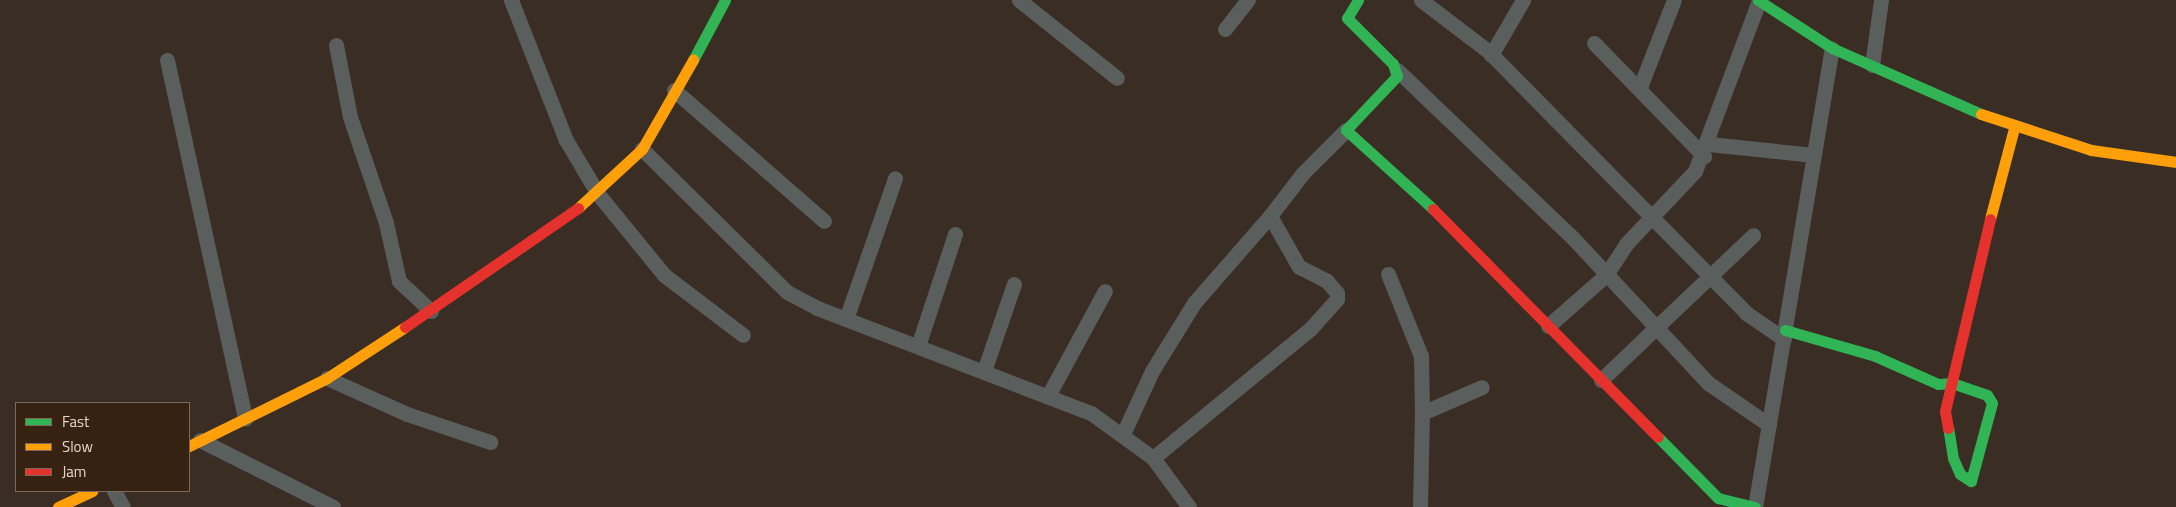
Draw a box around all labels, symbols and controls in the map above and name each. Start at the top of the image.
legend [15,402,190,492]
text: Fast [62,410,89,433]
text: Slow [62,435,93,458]
text: Jam [62,460,86,483]

